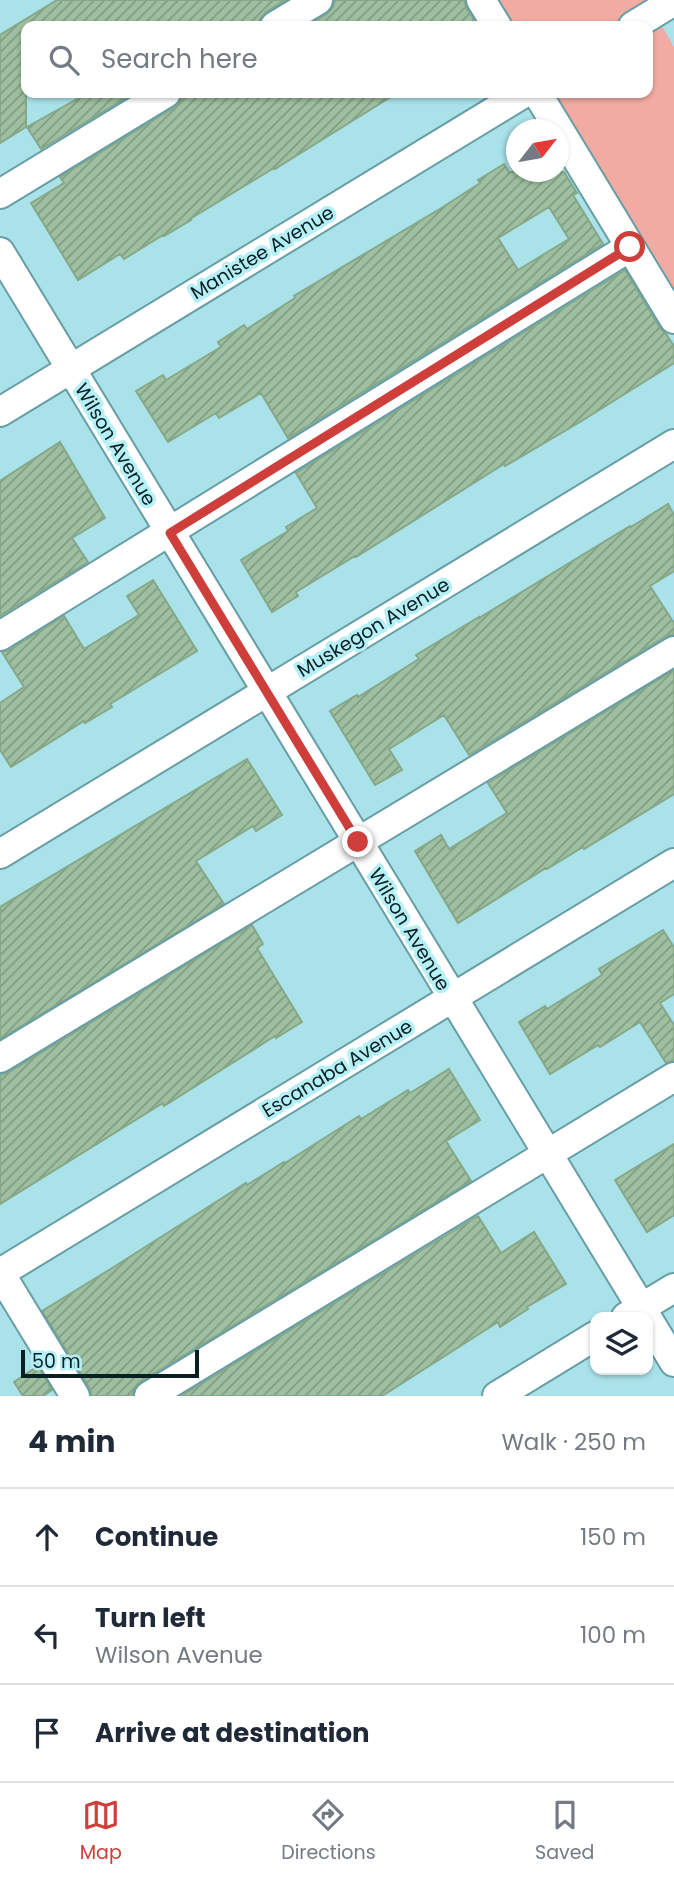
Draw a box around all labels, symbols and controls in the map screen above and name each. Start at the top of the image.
search box [21,21,653,98]
icon: search [45,41,83,79]
text: Search here [101,41,258,77]
north arrow [506,119,569,182]
street label: Manistee Avenue [186,199,339,306]
route start [614,231,645,262]
street label: Wilson Avenue [68,378,163,511]
street label: Muskegon Avenue [292,571,455,684]
route end [342,826,373,857]
street label: Wilson Avenue [362,863,457,996]
street label: Escanaba Avenue [257,1013,418,1124]
map controls [590,1312,653,1375]
button: layers [590,1312,653,1375]
scale bar [21,1347,200,1379]
text: 50 m [32,1348,81,1375]
text: 4 min [28,1420,116,1463]
text: Walk · 250 m [501,1426,646,1458]
icon: ahead [28,1518,66,1556]
text: Continue [95,1519,218,1555]
text: 150 m [580,1521,646,1553]
text: Turn left [95,1600,206,1636]
icon: left [28,1616,66,1654]
text: 100 m [580,1619,646,1651]
text: Wilson Avenue [95,1639,263,1671]
icon: arrive [28,1714,66,1752]
text: Arrive at destination [95,1715,370,1751]
tab: Map [80,1796,122,1867]
tab: Directions [281,1796,376,1867]
tab: Saved [535,1796,594,1867]

